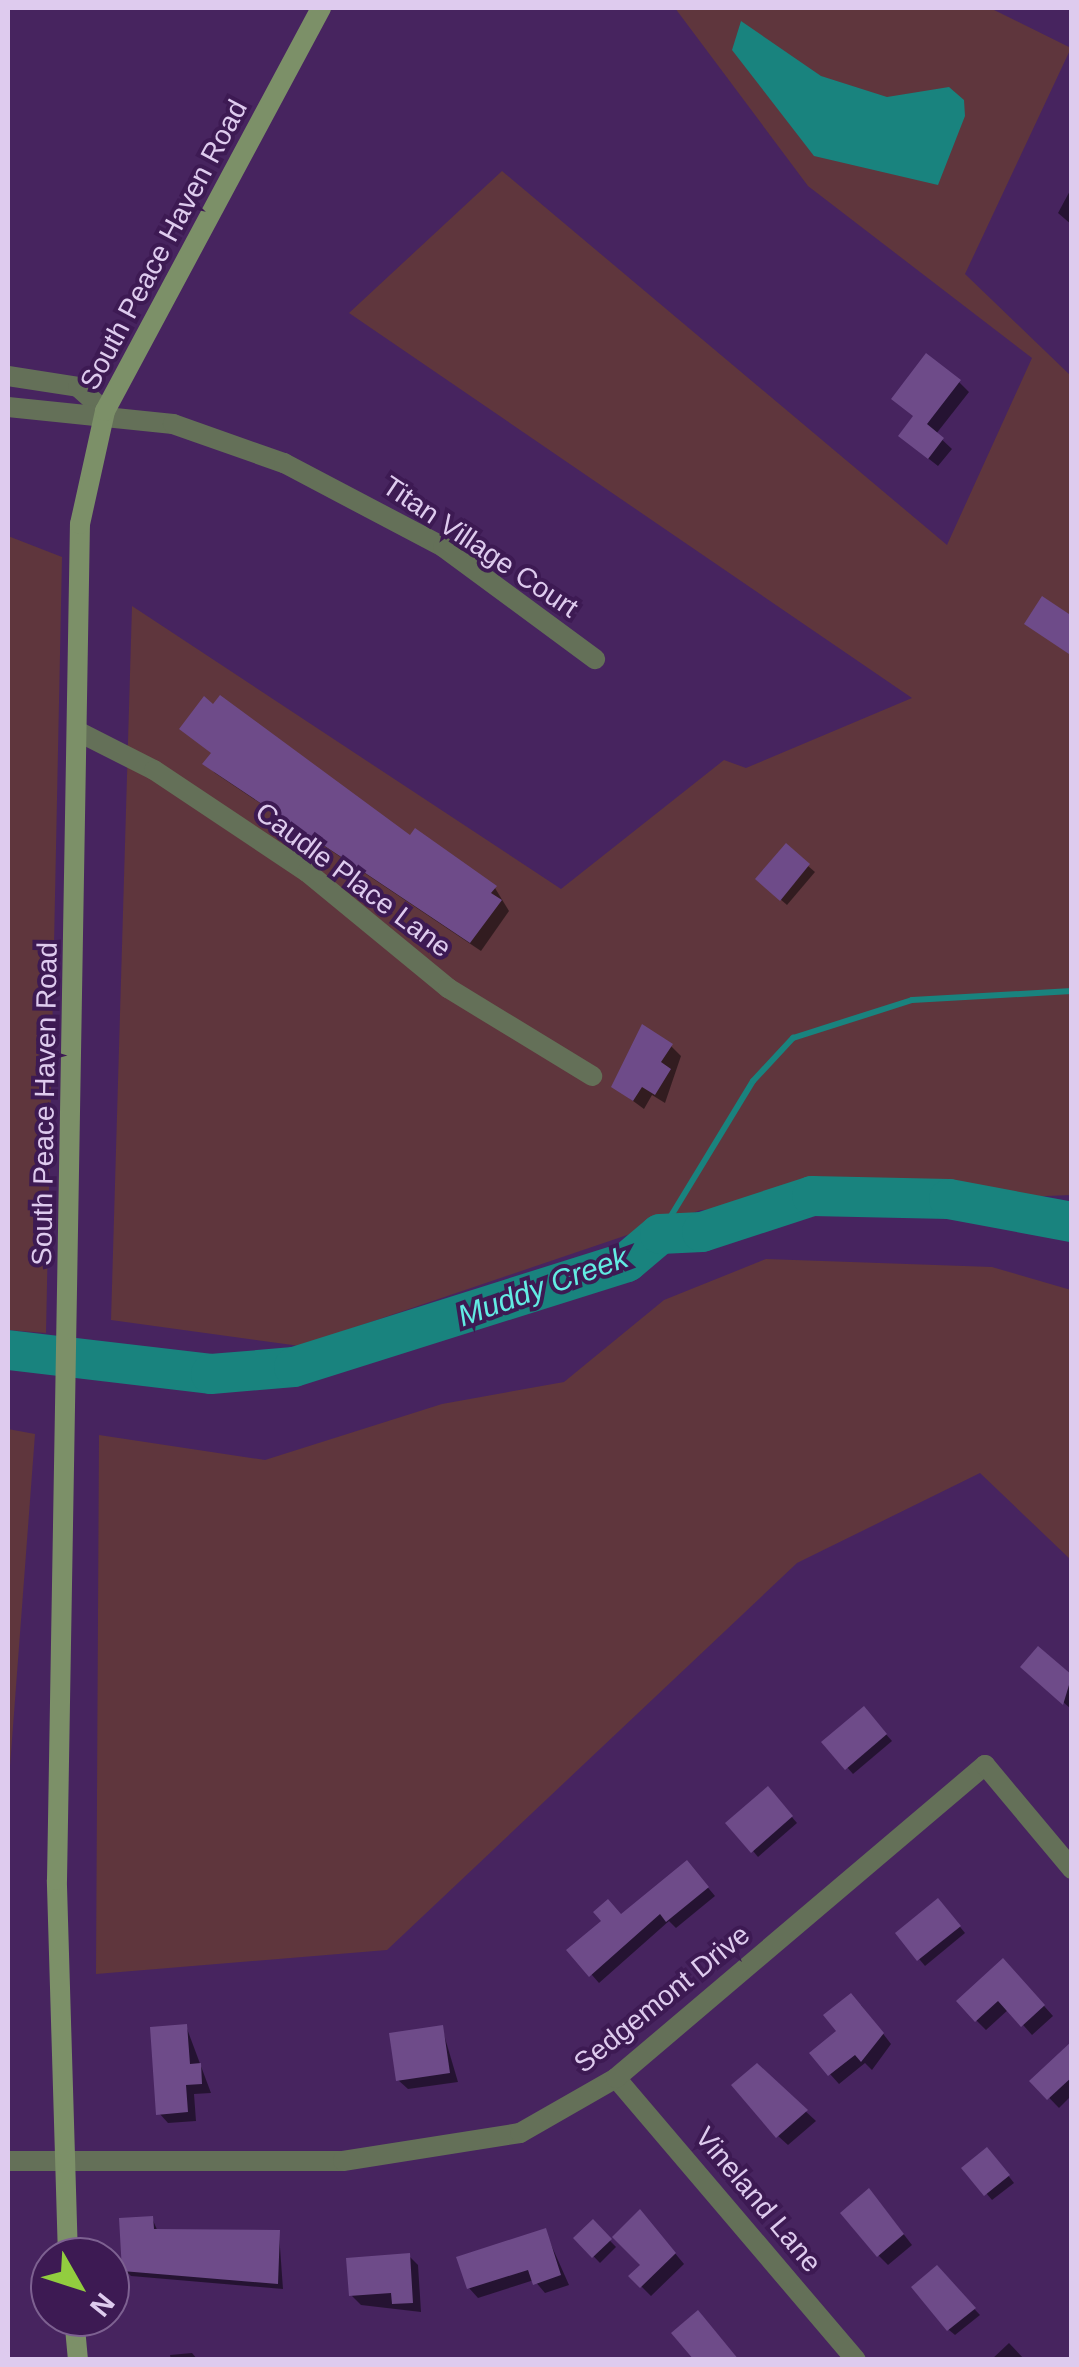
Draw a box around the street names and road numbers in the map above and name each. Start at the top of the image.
street label: South Peace Haven Road [73,94,255,396]
street label: Titan Village Court [376,469,584,625]
street label: Caudle Place Lane [248,795,458,965]
street label: South Peace Haven Road [25,942,65,1266]
street label: Sedgemont Drive [567,1918,757,2080]
street label: Vineland Lane [688,2121,828,2279]

